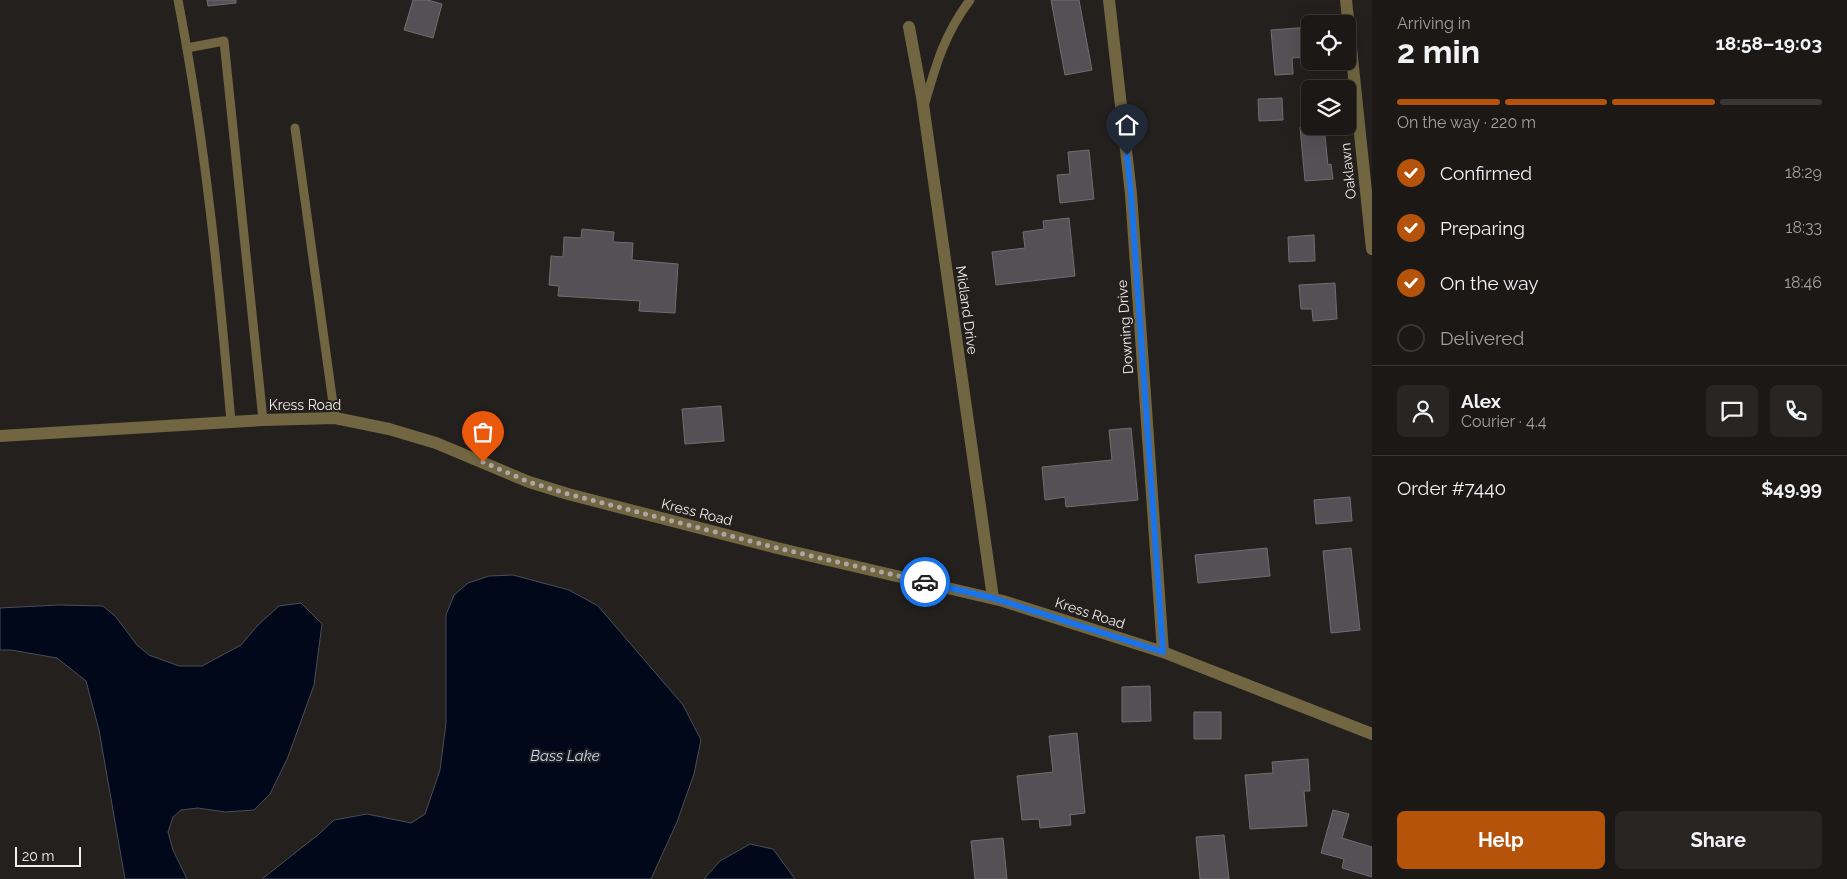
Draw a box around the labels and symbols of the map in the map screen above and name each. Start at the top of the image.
pin [1106,104,1148,155]
street label: Oaklawn [1337,142,1359,200]
street label: Midland Drive [953,265,981,355]
street label: Downing Drive [1114,279,1136,375]
street label: Kress Road [269,397,341,413]
pin [462,411,504,462]
street label: Kress Road [660,495,734,529]
courier [900,557,950,607]
street label: Kress Road [1053,594,1127,632]
water label: Bass Lake [530,747,600,765]
scale bar [15,844,81,867]

